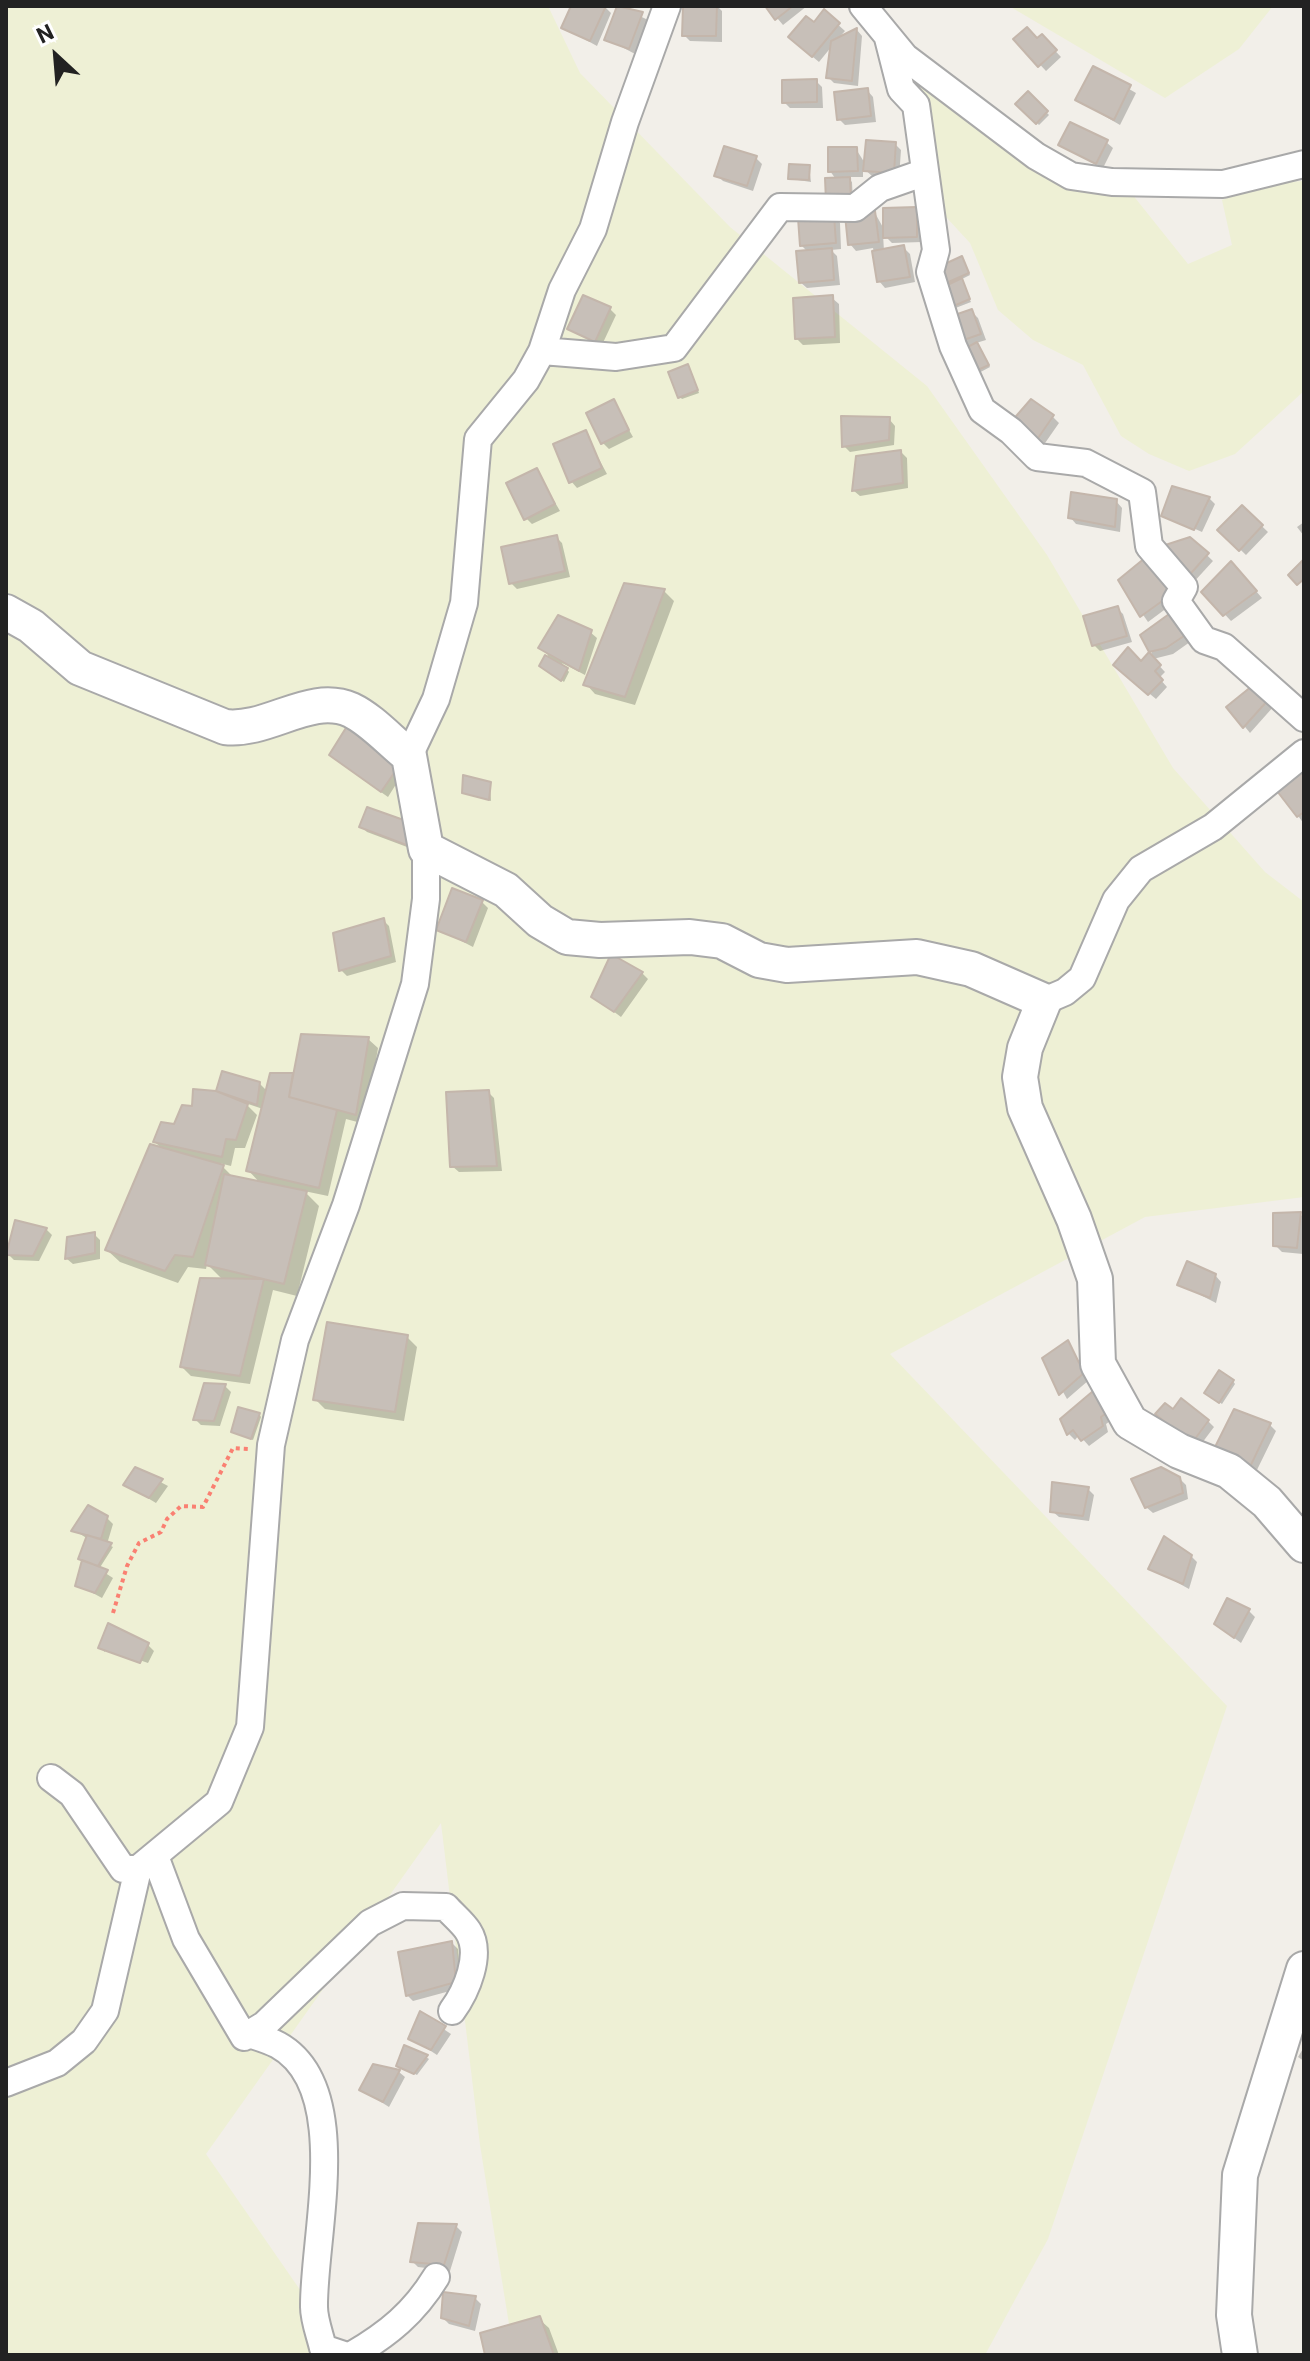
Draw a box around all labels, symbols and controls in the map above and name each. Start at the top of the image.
north arrow [16,16,96,96]
text: N [33,19,58,49]

